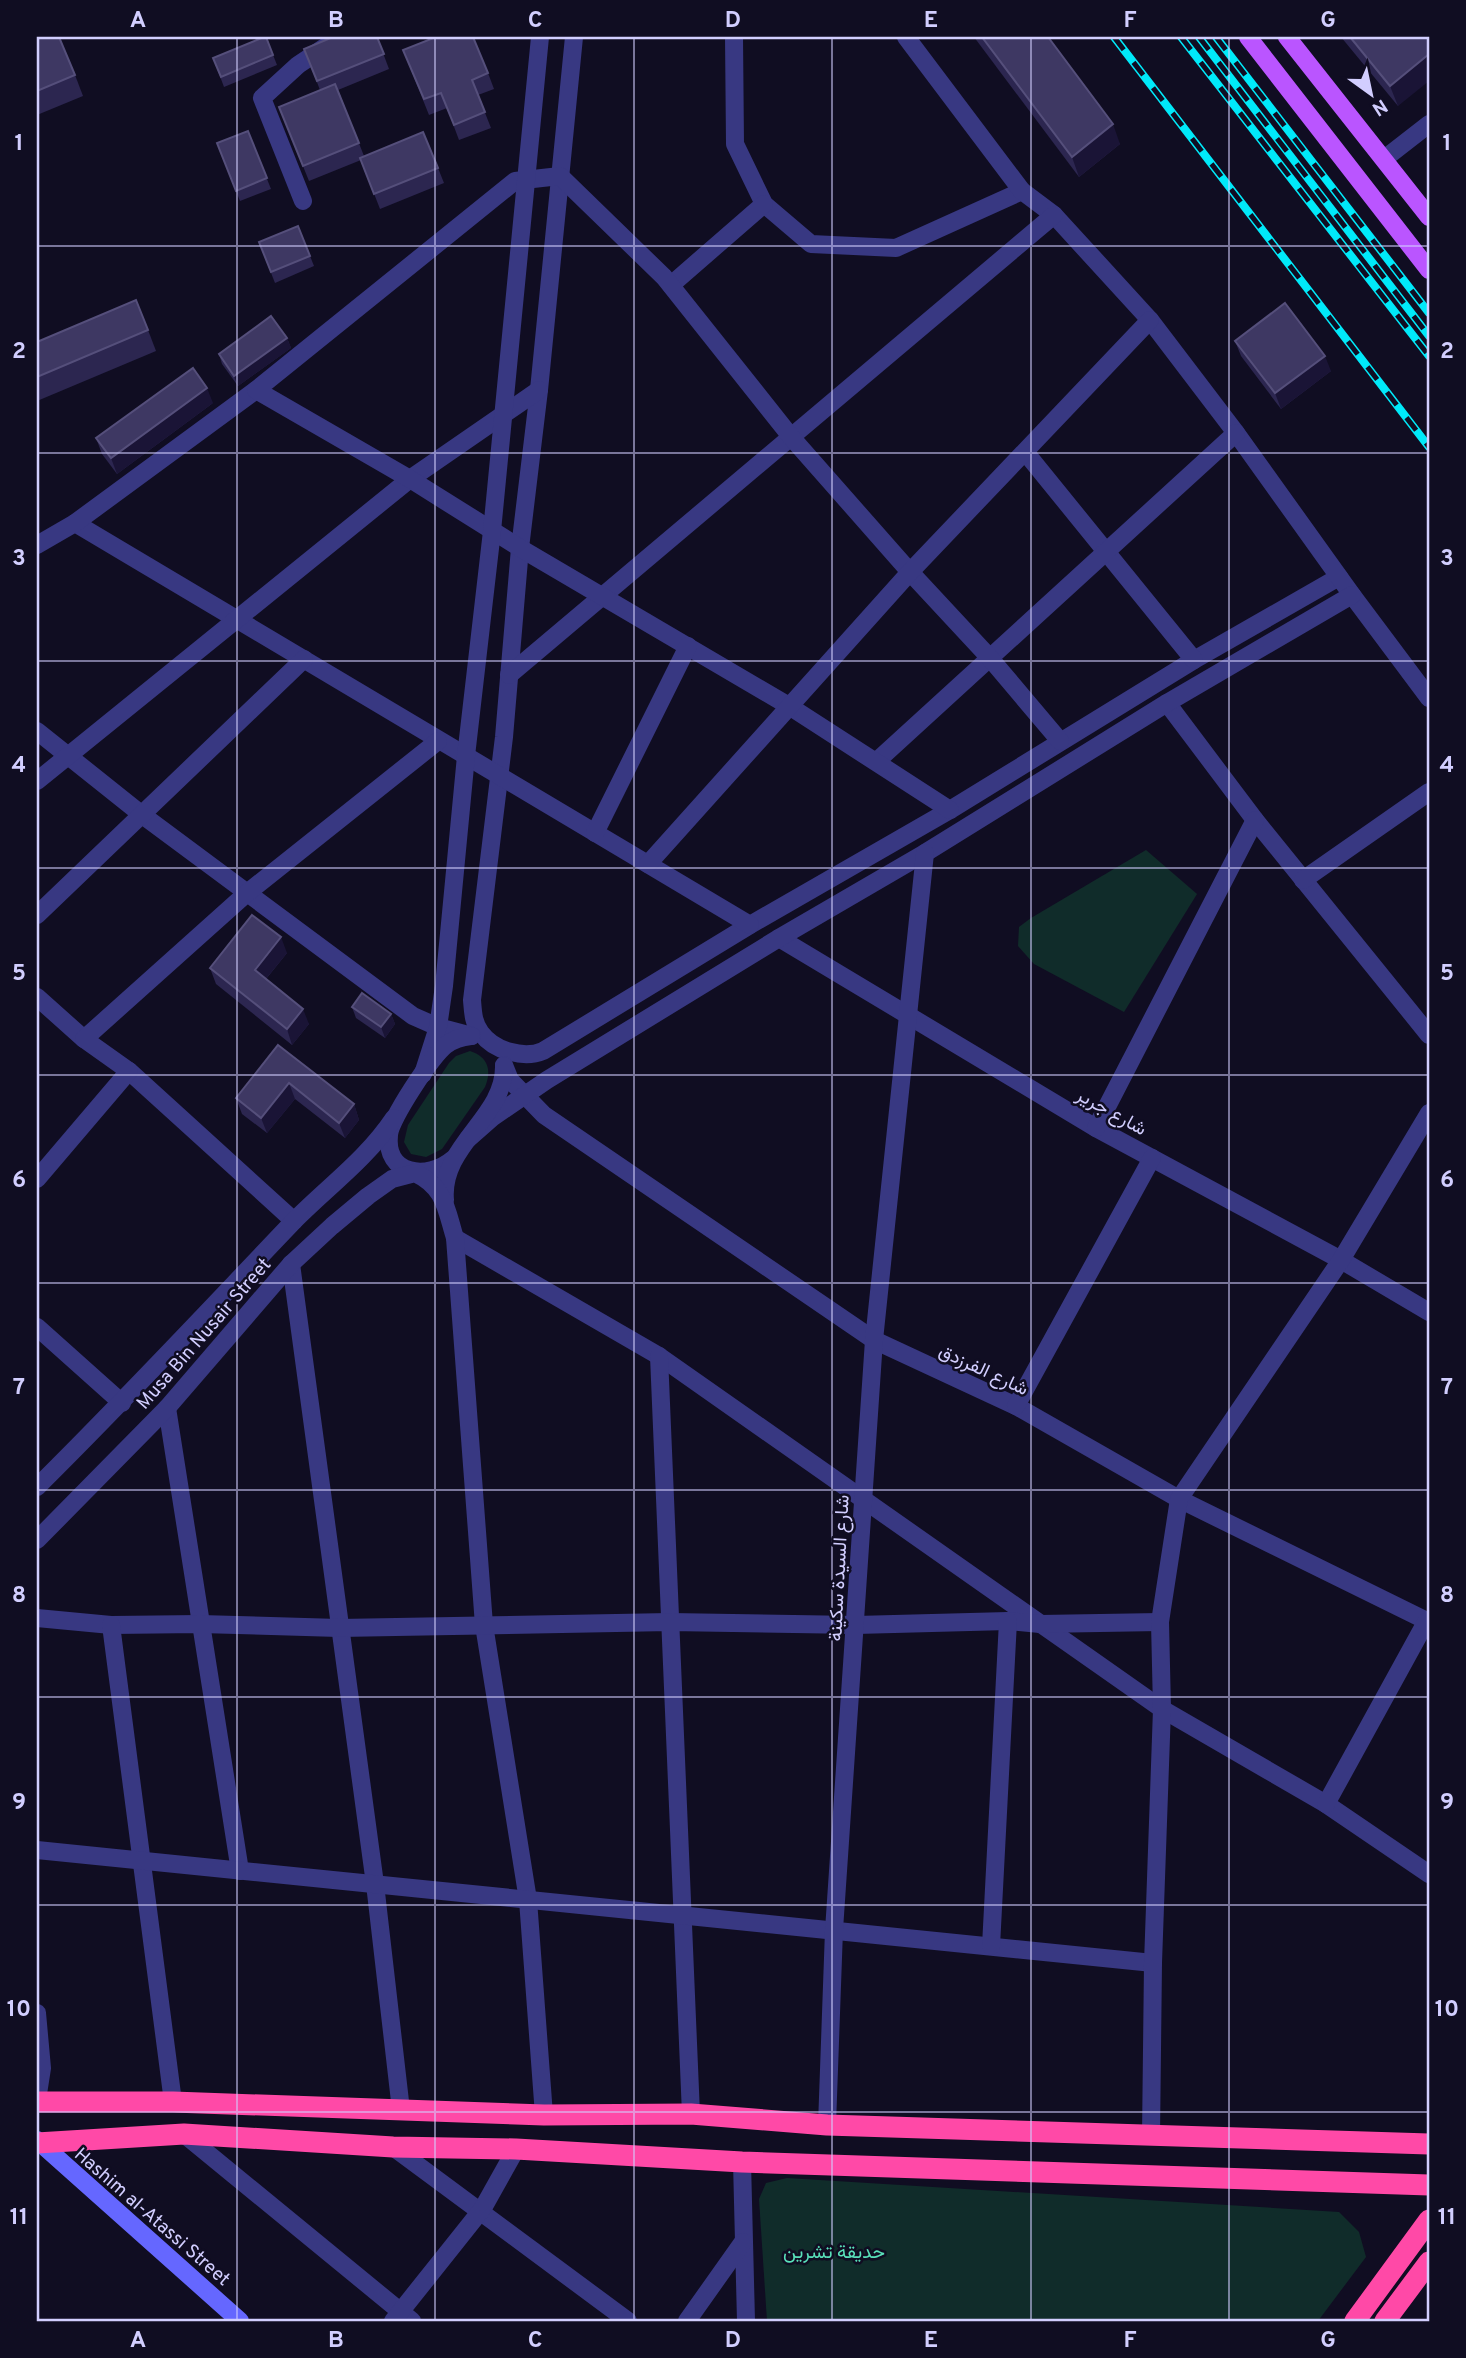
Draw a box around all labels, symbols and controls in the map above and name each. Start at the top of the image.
text: A [130,7,146,36]
text: B [328,7,344,36]
text: C [528,7,542,36]
text: D [725,7,741,36]
text: E [924,7,938,36]
text: F [1123,7,1137,36]
text: G [1320,7,1336,36]
north arrow [1336,60,1406,130]
text: N [1367,93,1391,120]
text: 1 [14,130,24,159]
text: 1 [1442,130,1452,159]
text: 2 [12,338,26,367]
text: 2 [1440,338,1454,367]
text: 3 [12,545,26,574]
text: 3 [1440,545,1454,574]
text: 4 [12,752,26,781]
text: 4 [1440,752,1454,781]
text: 5 [12,960,26,989]
text: 5 [1440,960,1454,989]
street label: شارع جرير [1071,1083,1150,1142]
text: 6 [12,1167,26,1196]
text: 6 [1440,1167,1454,1196]
street label: Musa Bin Nusair Street [132,1253,277,1415]
street label: شارع الفرزدق [934,1340,1032,1402]
text: 7 [13,1374,25,1403]
text: 7 [1441,1374,1453,1403]
street label: شارع السيدة سكينة [824,1494,856,1642]
text: 8 [12,1582,26,1611]
text: 8 [1440,1582,1454,1611]
text: 9 [12,1789,26,1818]
text: 9 [1440,1789,1454,1818]
text: 10 [7,1996,31,2025]
text: 10 [1435,1996,1459,2025]
street label: Hashim al-Atassi Street [69,2143,235,2292]
text: 11 [10,2204,28,2233]
text: 11 [1438,2204,1456,2233]
park label: حديقة تشرين [783,2241,885,2265]
text: A [130,2327,146,2356]
text: B [328,2327,344,2356]
text: C [528,2327,542,2356]
text: D [725,2327,741,2356]
text: E [924,2327,938,2356]
text: F [1123,2327,1137,2356]
text: G [1320,2327,1336,2356]

